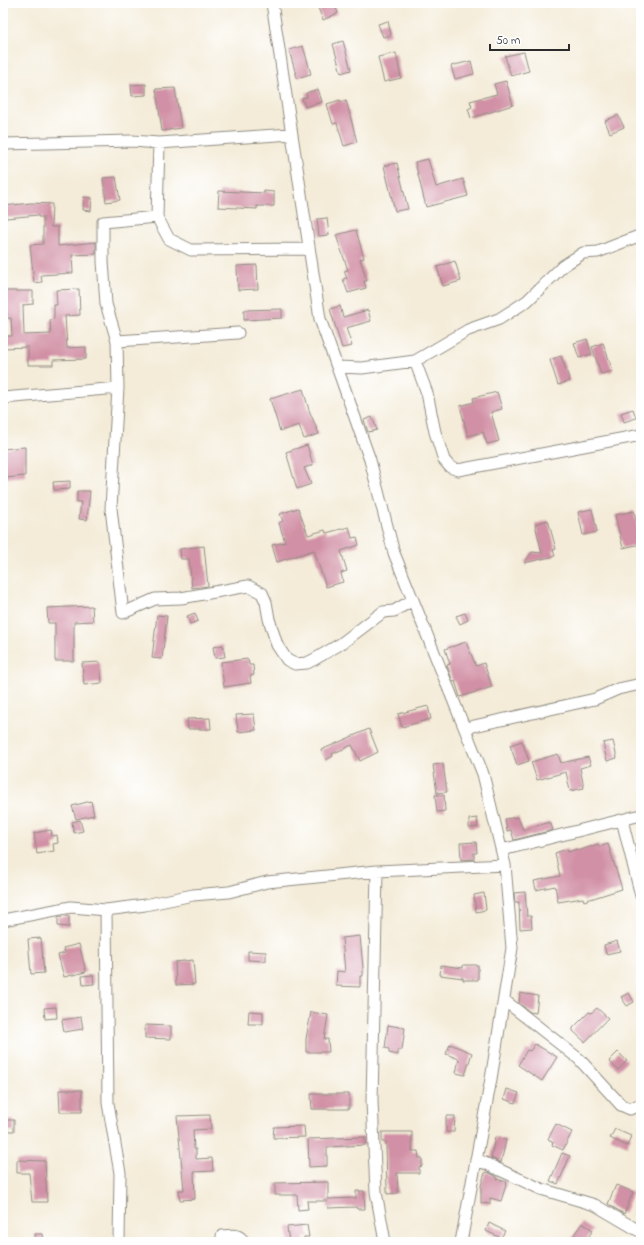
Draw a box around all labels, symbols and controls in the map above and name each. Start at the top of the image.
scale bar [490,26,569,52]
text: 50 m [496,32,520,50]

